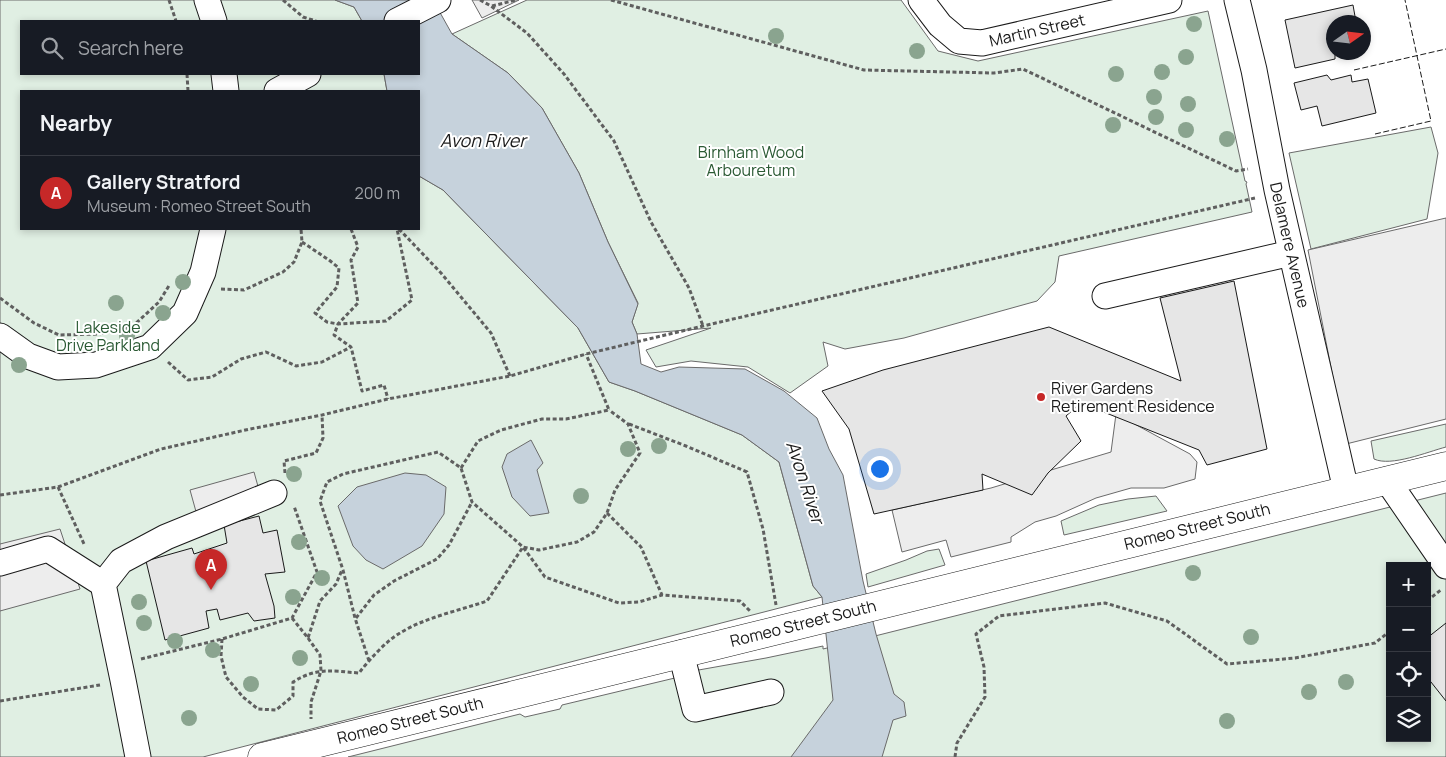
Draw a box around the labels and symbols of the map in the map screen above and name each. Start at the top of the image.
street label: Martin Street [987,8,1087,52]
north arrow [1326,15,1371,60]
water label: Avon River [440,128,528,152]
park label: Birnham Wood Arbouretum [698,141,804,181]
street label: Delamere Avenue [1265,180,1315,310]
park label: Lakeside Drive Parkland [56,316,160,356]
place label: River Gardens Retirement Residence [1051,377,1215,417]
marker: River Gardens Retirement Residence [1035,391,1047,403]
water label: Avon River [781,438,831,529]
your location [867,456,893,482]
street label: Romeo Street South [1122,497,1272,555]
pin: A [195,549,227,590]
street label: Romeo Street South [728,594,878,652]
street label: Romeo Street South [335,691,485,749]

